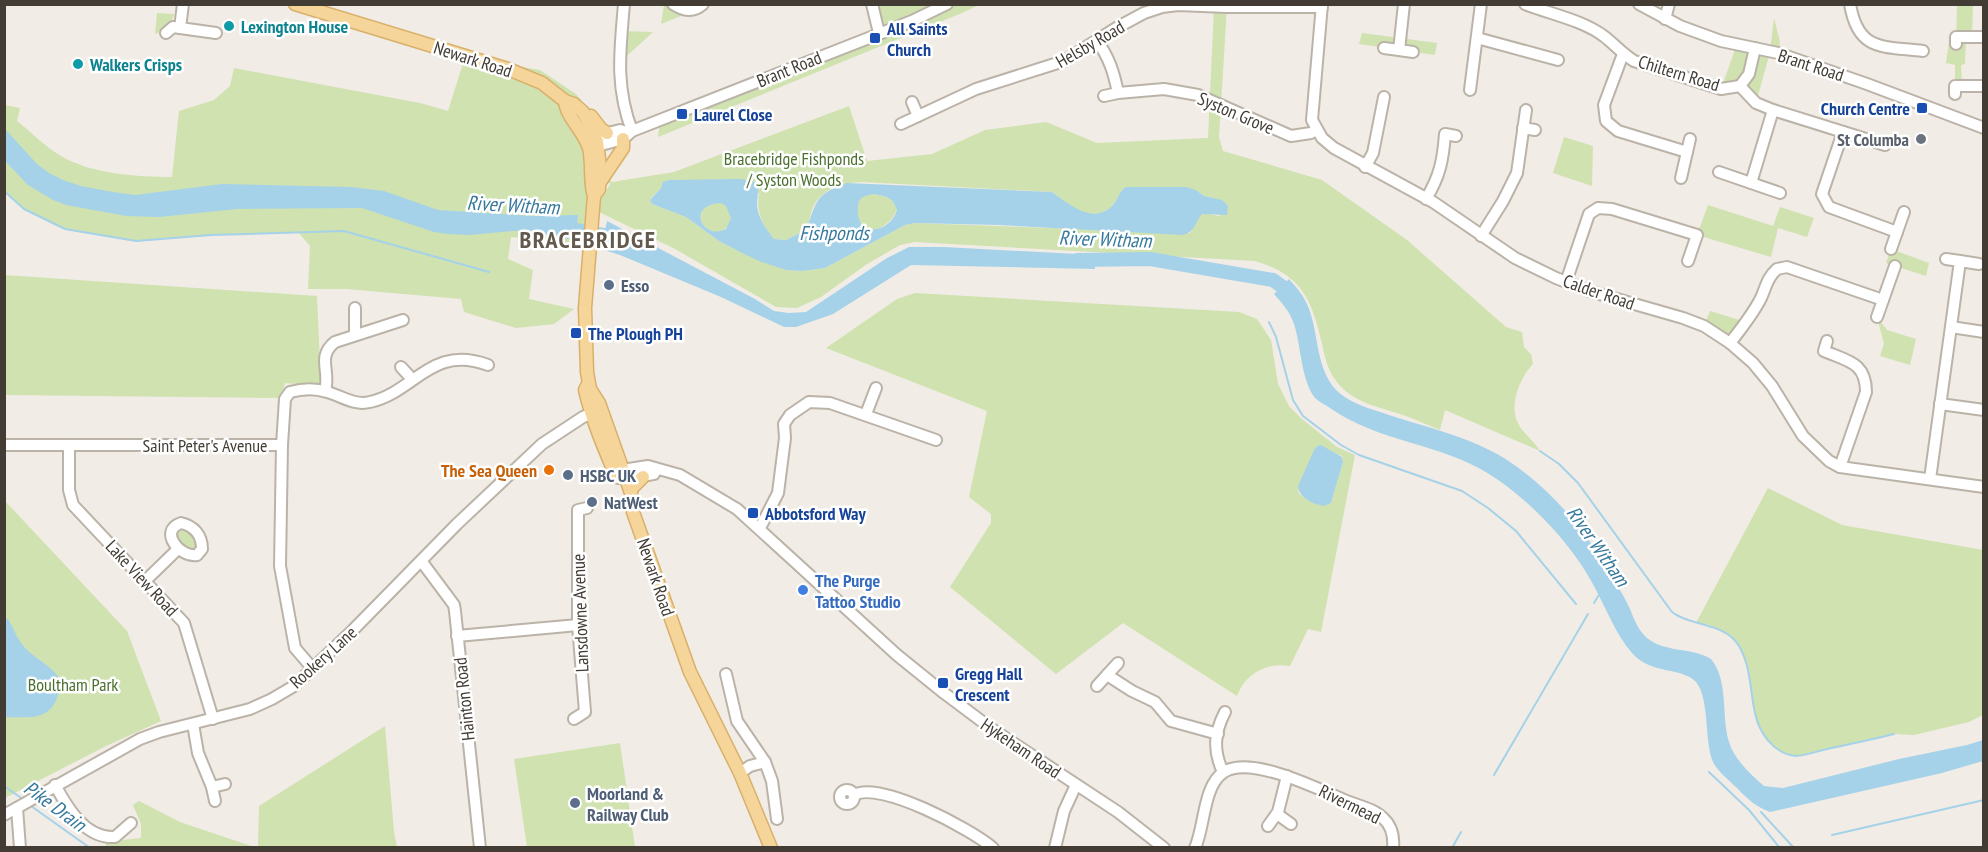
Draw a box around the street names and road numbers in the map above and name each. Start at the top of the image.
street label: Helsby Road [1051,15,1129,73]
street label: Newark Road [431,36,515,82]
street label: Brant Road [1775,44,1847,86]
street label: Brant Road [753,46,825,92]
street label: Chiltern Road [1636,50,1722,96]
street label: Syston Grove [1194,87,1278,139]
street label: Calder Road [1560,269,1638,315]
street label: Saint Peter's Avenue [143,434,267,457]
street label: Lake View Road [101,535,183,621]
street label: Newark Road [632,535,680,619]
street label: Lansdowne Avenue [566,553,594,673]
street label: Rookery Lane [285,621,361,693]
street label: Hainton Road [448,656,480,742]
street label: Hykeham Road [976,713,1066,783]
street label: Rivermead [1315,779,1385,829]

